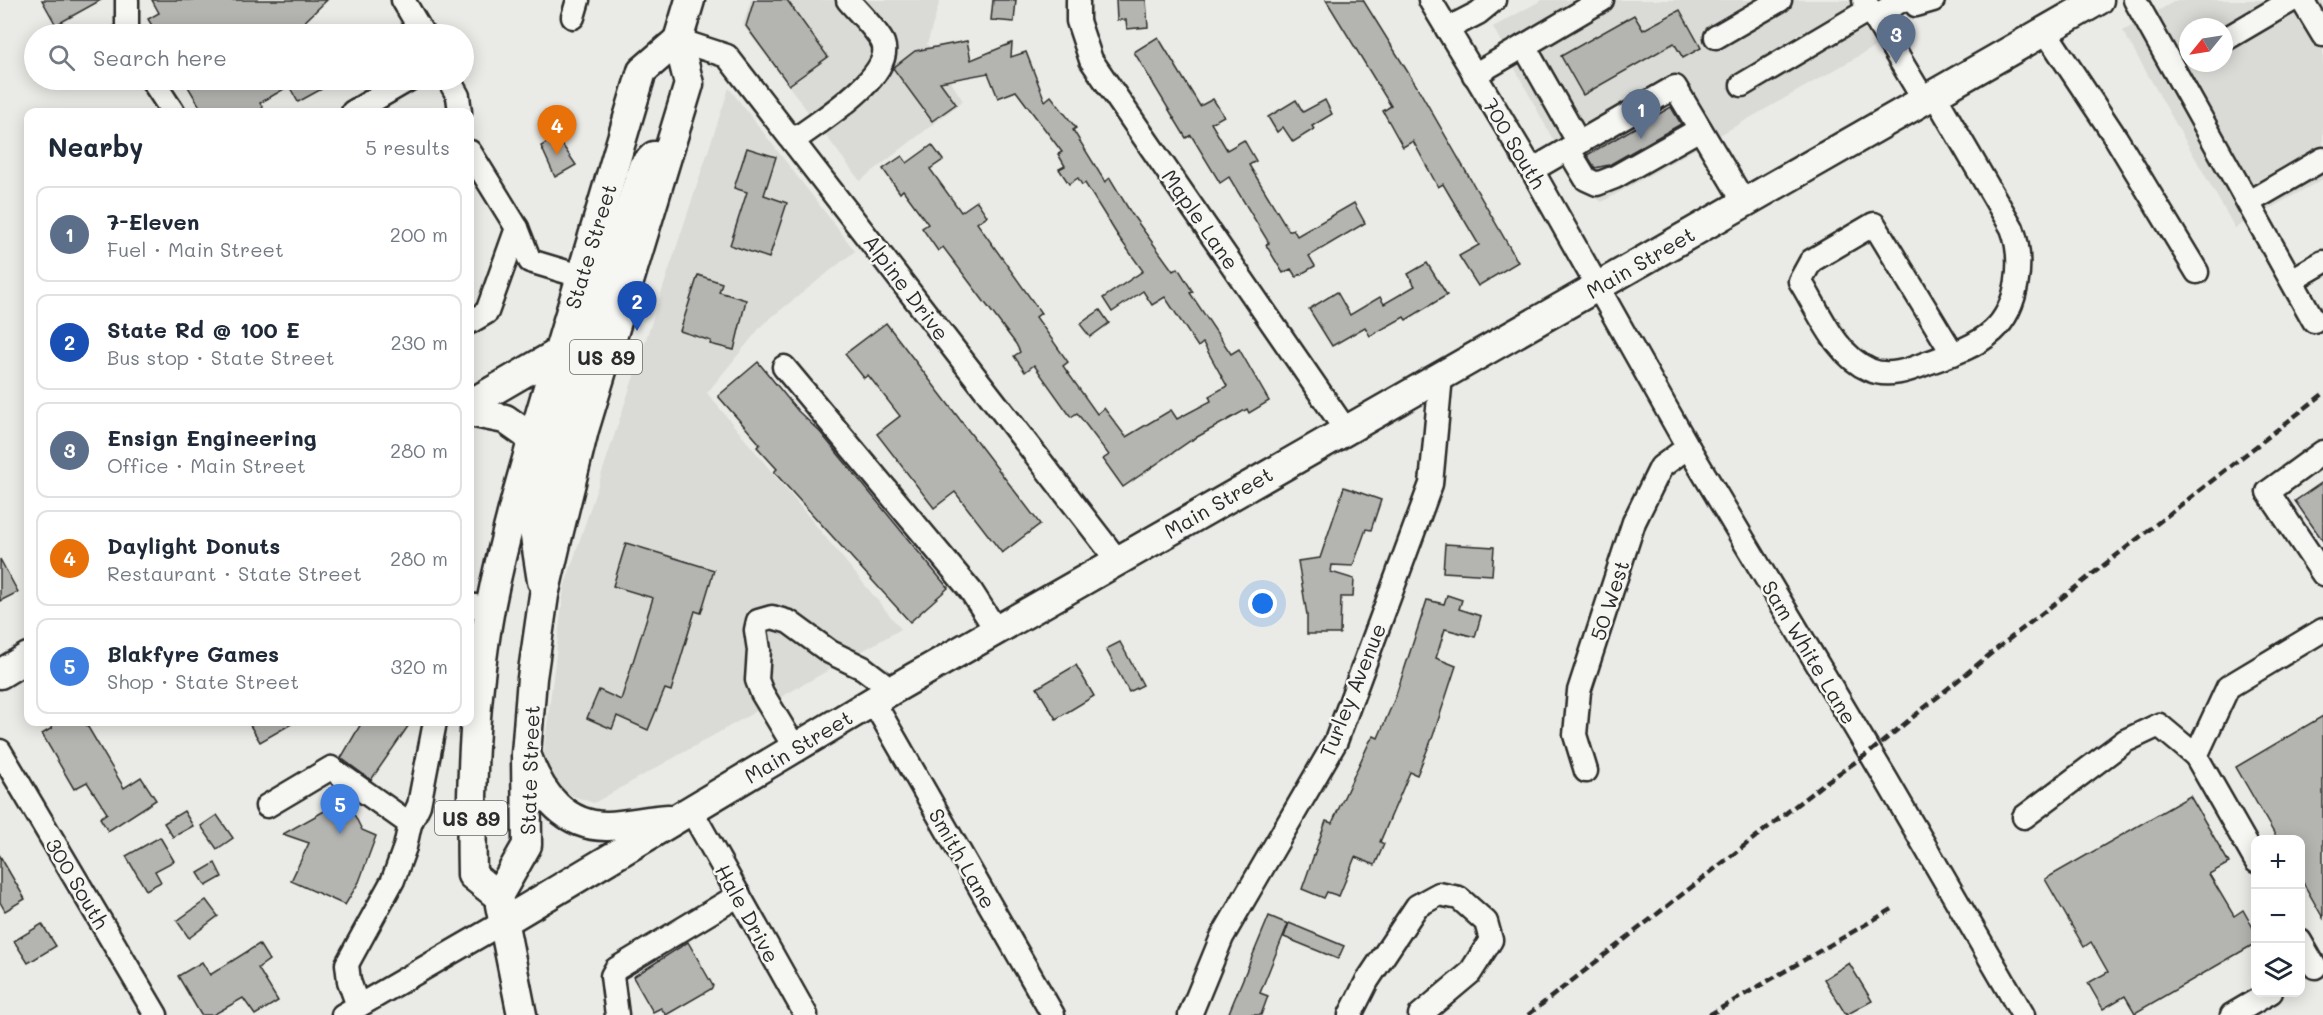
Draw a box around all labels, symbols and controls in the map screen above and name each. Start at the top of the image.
pin: 3 [1876,14,1916,64]
north arrow [2179,18,2233,72]
search box [24,24,474,90]
icon: search [45,41,78,74]
text: Search here [93,43,227,72]
pin: 1 [1622,90,1660,139]
street label: 700 South [1477,93,1553,193]
pin: 4 [538,106,576,155]
text: Nearby [48,130,143,164]
text: 5 results [365,134,450,160]
street label: Maple Lane [1157,164,1245,274]
street label: State Street [558,180,622,312]
text: 7-Eleven [107,207,199,236]
street label: Main Street [1581,220,1699,304]
text: 1 [65,221,74,247]
text: 200 m [390,221,448,247]
street label: Alpine Drive [858,229,956,345]
text: Fuel · Main Street [107,236,284,262]
pin: 2 [618,282,656,331]
text: State Rd @ 100 E [107,315,300,344]
text: 2 [64,329,75,355]
text: 230 m [390,329,448,355]
road number: US 89 [570,340,642,374]
text: Bus stop · State Street [107,344,334,370]
text: Ensign Engineering [107,423,317,452]
text: 3 [64,437,76,463]
text: 280 m [390,437,448,463]
text: Office · Main Street [107,452,306,478]
street label: Main Street [1159,460,1277,544]
text: Daylight Donuts [107,531,280,560]
text: 4 [63,545,76,571]
text: 280 m [390,545,448,571]
street label: 50 West [1583,556,1635,644]
text: Restaurant · State Street [107,560,362,586]
street label: Sam White Lane [1757,575,1863,729]
your location [1248,589,1277,618]
street label: Turley Avenue [1313,619,1391,761]
text: Blakfyre Games [107,639,279,668]
text: 5 [64,653,75,679]
text: 320 m [390,653,448,679]
text: Shop · State Street [107,668,299,694]
street label: Main Street [739,703,857,789]
street label: State Street [513,705,545,835]
pin: 5 [320,784,360,834]
road number: US 89 [435,801,507,835]
street label: Smith Lane [923,803,1003,913]
street label: 300 South [40,832,116,934]
map controls [2251,835,2305,997]
button: + [2251,835,2305,889]
street label: Hale Drive [710,859,786,967]
button: − [2251,889,2305,943]
button: layers [2251,943,2305,997]

